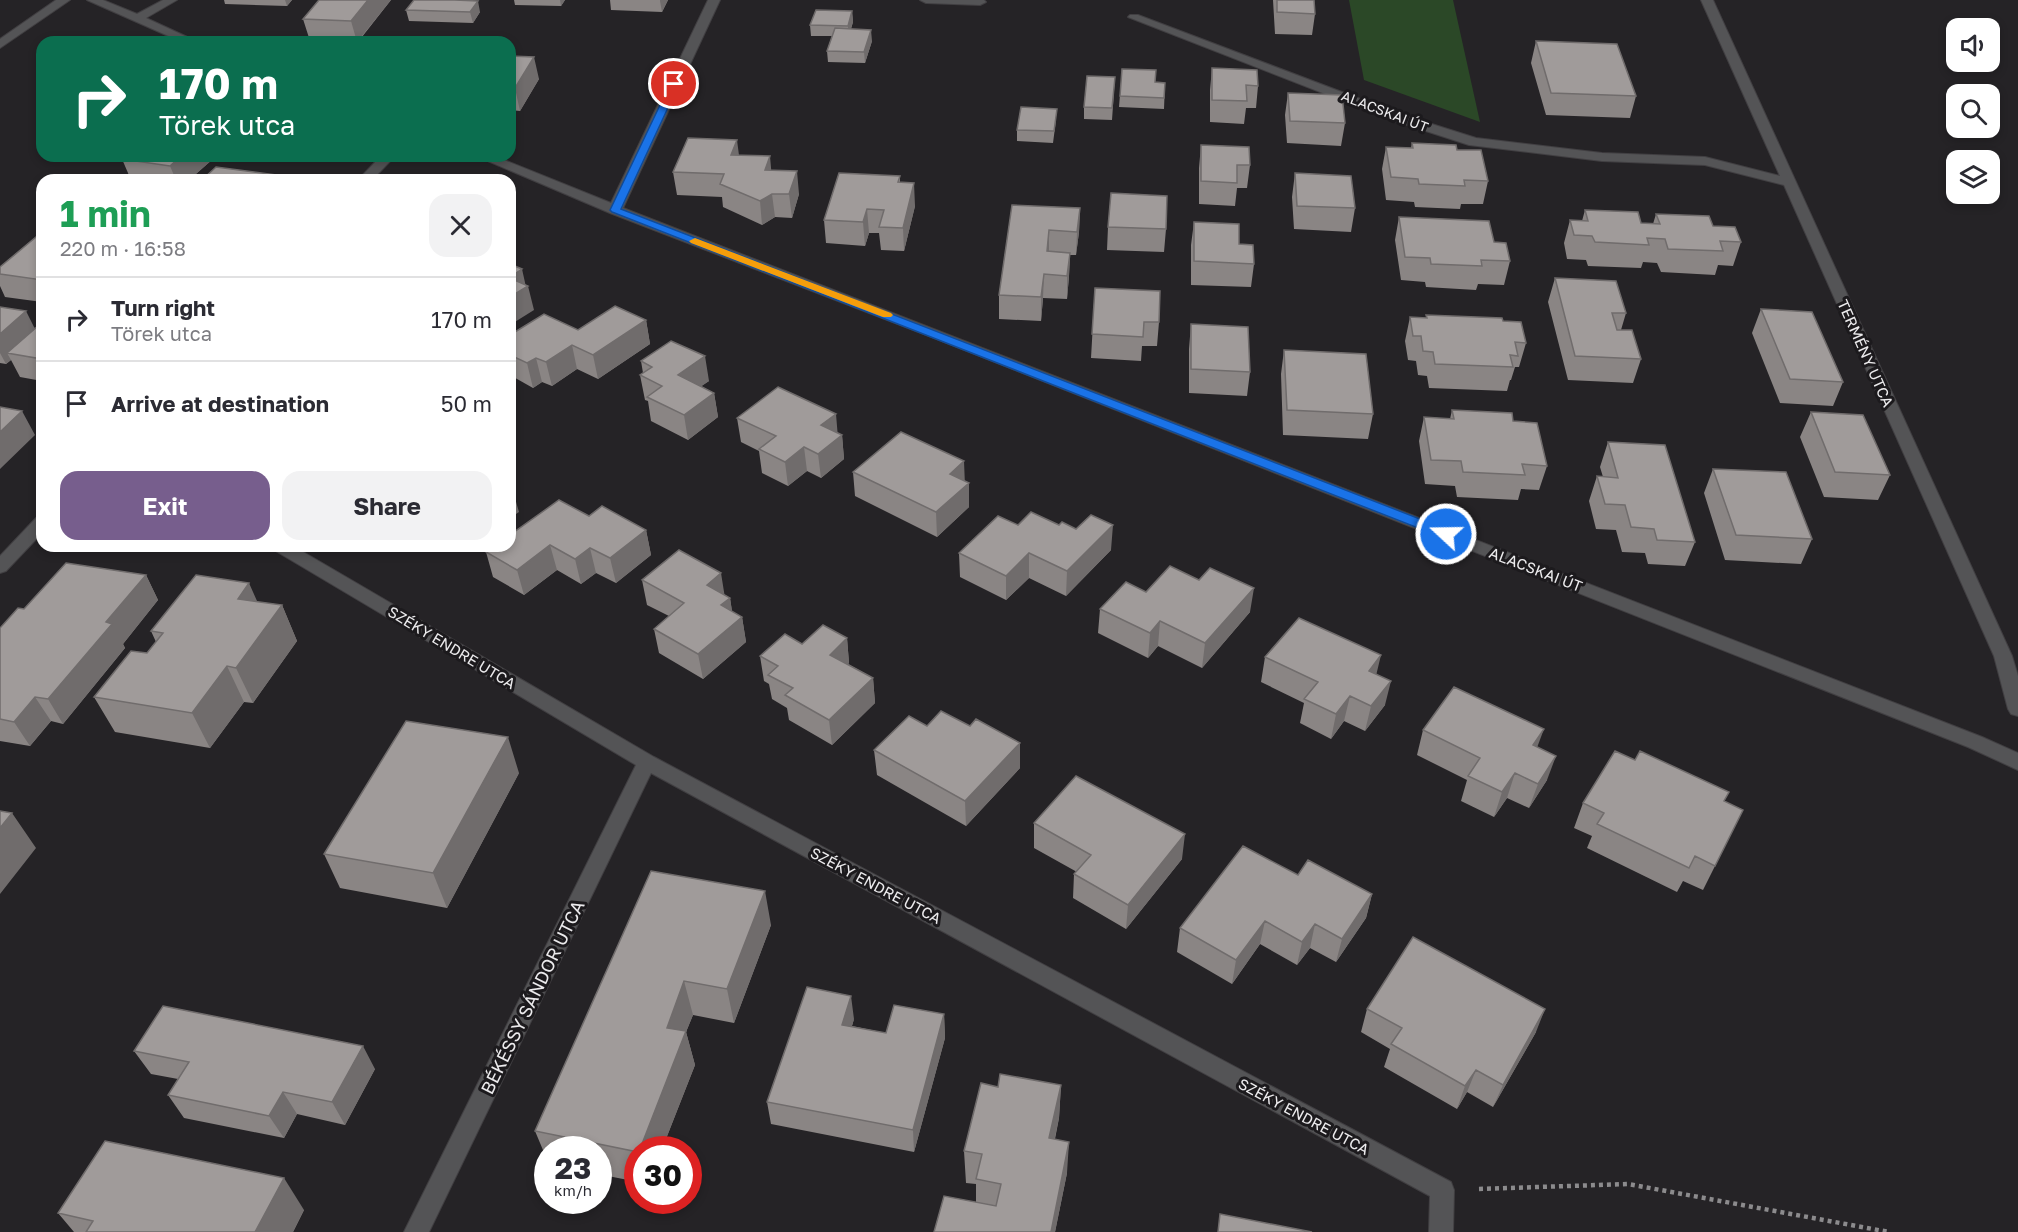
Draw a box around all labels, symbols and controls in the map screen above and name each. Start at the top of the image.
map controls [1946,18,2000,204]
button: sound [1946,18,2000,72]
text: 170 m [159,58,278,108]
pin [648,58,699,109]
icon: right [60,60,138,138]
icon: arrive [657,67,690,100]
button: search [1946,84,2000,138]
street label: ALACSKAI ÚT [1339,87,1431,135]
text: Törek utca [159,109,295,141]
button: layers [1946,150,2000,204]
text: 1 min [60,192,151,235]
button: close [429,194,492,257]
text: 220 m · 16:58 [60,236,186,260]
text: Turn right [111,294,215,321]
street label: TERMÉNY UTCA [1834,297,1898,409]
icon: right [60,303,93,336]
text: 170 m [431,306,492,333]
text: Törek utca [111,321,212,345]
icon: arrive [60,387,93,420]
text: Arrive at destination [111,390,329,417]
text: 50 m [441,390,492,417]
button: Exit [60,471,270,540]
button: Share [282,471,492,540]
position arrow [1414,502,1478,566]
street label: ALACSKAI ÚT [1487,543,1585,595]
street label: SZÉKY ENDRE UTCA [385,602,519,692]
street label: SZÉKY ENDRE UTCA [808,843,944,927]
street label: BÉKÉSSY SÁNDOR UTCA [475,897,589,1097]
street label: SZÉKY ENDRE UTCA [1236,1074,1372,1158]
speed limit sign: 30 [624,1136,702,1214]
text: 23 [555,1150,591,1186]
text: km/h [554,1181,592,1199]

